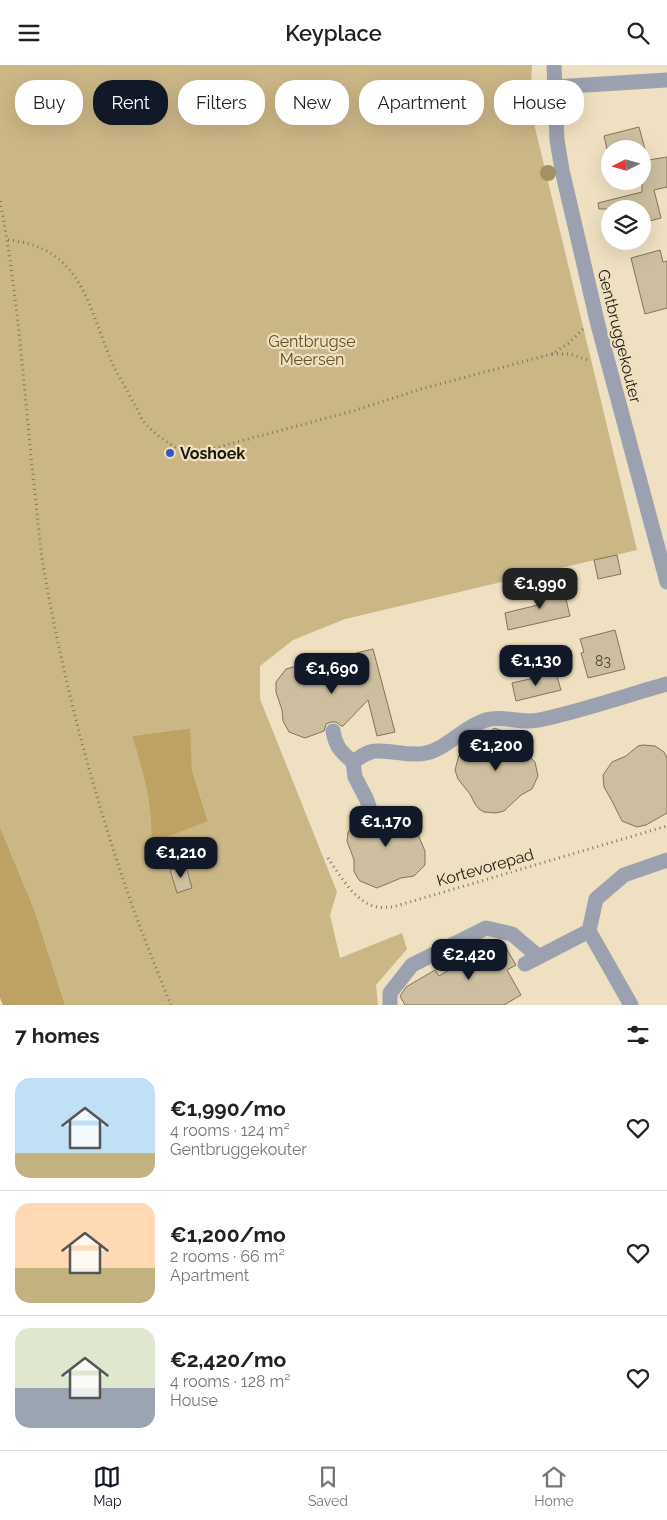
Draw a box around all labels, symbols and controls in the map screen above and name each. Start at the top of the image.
icon: menu [15,19,43,47]
icon: search [624,19,652,47]
text: Keyplace [285,20,382,46]
chip: Buy [15,80,83,125]
chip: Rent [93,80,168,125]
chip: Filters [178,80,265,125]
chip: New [275,80,349,125]
chip: Apartment [359,80,484,125]
chip: House [494,80,584,125]
north arrow [601,140,651,190]
map controls [601,140,651,250]
button: layers [601,200,651,250]
street label: Gentbruggekouter [594,267,645,405]
park label: Gentbrugse Meersen [268,332,356,369]
place label: Voshoek [180,444,245,463]
marker: Voshoek [164,447,176,459]
pin: €1,990 [499,567,581,610]
text: €1,990 [513,574,567,593]
pin: €1,130 [495,645,577,687]
text: €1,130 [510,651,562,670]
pin: €1,690 [291,653,373,695]
house number: 83 [595,653,611,669]
text: €1,690 [305,659,359,678]
pin: €1,200 [455,729,537,772]
text: €1,200 [469,736,523,755]
pin: €1,170 [345,805,427,848]
text: €1,170 [360,812,412,831]
pin: €1,210 [140,837,222,879]
text: €1,210 [155,843,207,862]
street label: Kortevorepad [434,845,536,890]
pin: €2,420 [428,939,510,981]
text: €2,420 [442,945,496,964]
icon: filters [624,1021,652,1049]
text: 7 homes [15,1023,100,1048]
text: €1,990/mo [170,1096,286,1121]
icon: home [55,1098,115,1158]
icon: heart [624,1114,652,1142]
text: 4 rooms · 124 m² [170,1121,290,1140]
text: Gentbruggekouter [170,1140,307,1159]
text: €1,200/mo [170,1222,286,1247]
icon: home [55,1223,115,1283]
icon: heart [624,1239,652,1267]
text: 2 rooms · 66 m² [170,1247,285,1266]
text: Apartment [170,1266,249,1285]
text: €2,420/mo [170,1347,286,1372]
icon: home [55,1348,115,1408]
icon: heart [624,1364,652,1392]
text: 4 rooms · 128 m² [170,1372,291,1391]
text: House [170,1391,218,1410]
tab: Map [93,1463,122,1509]
tab: Saved [308,1463,348,1509]
tab: Home [534,1463,574,1509]

